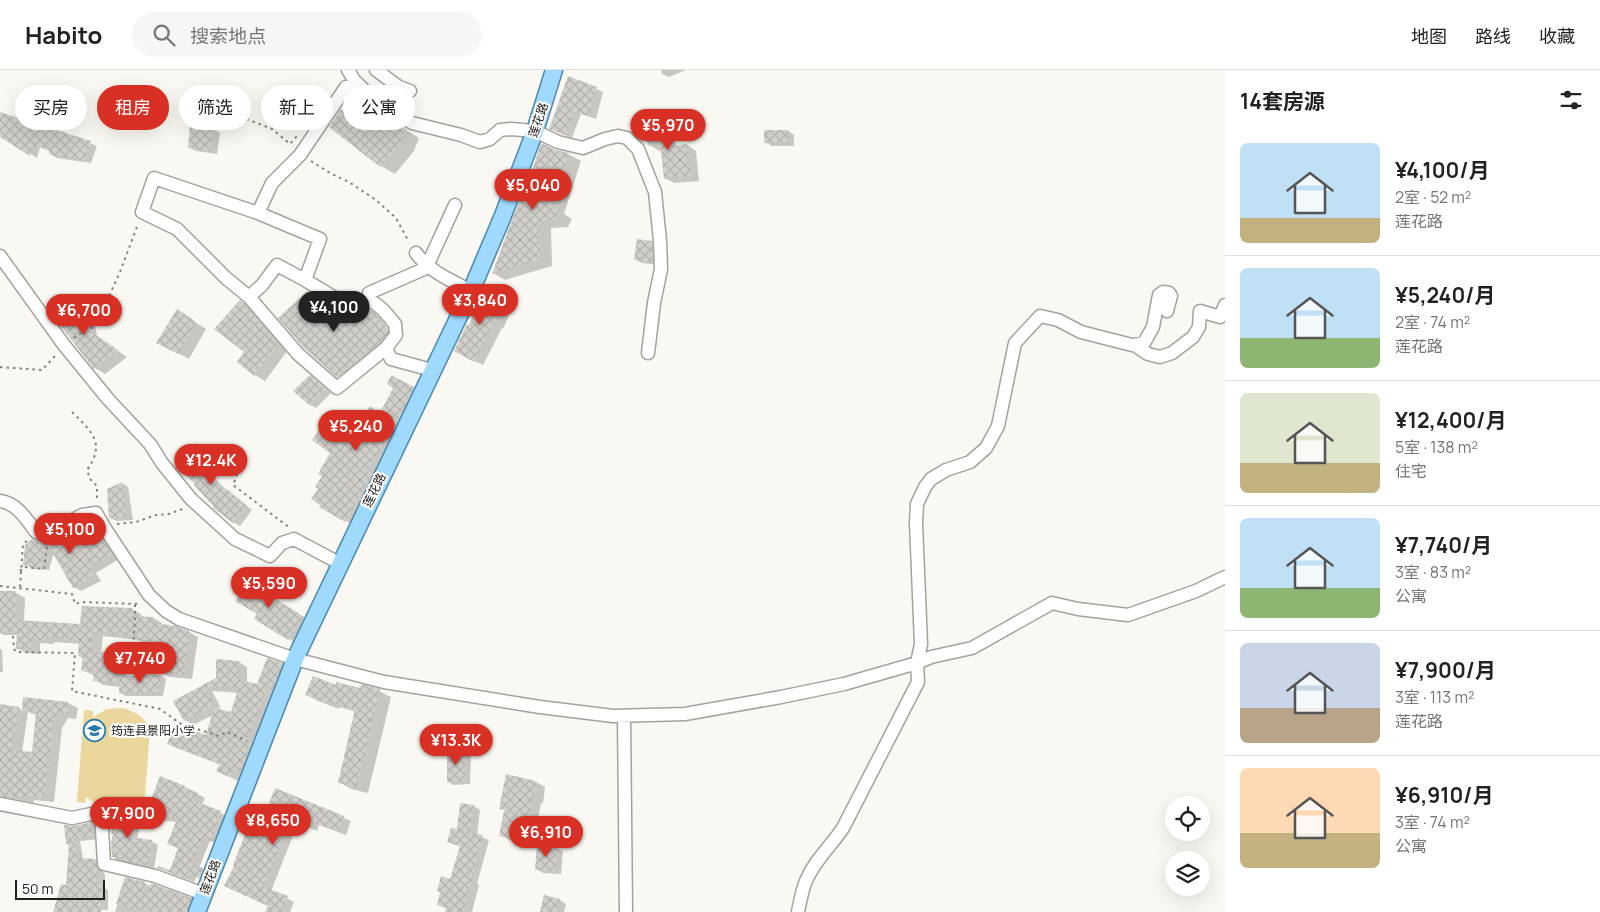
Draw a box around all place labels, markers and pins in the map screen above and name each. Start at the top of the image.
pin: ¥5,970 [627,108,709,151]
pin: ¥5,040 [492,168,574,211]
pin: ¥3,840 [439,284,521,326]
pin: ¥4,100 [293,290,375,333]
pin: ¥6,700 [43,294,125,336]
pin: ¥5,240 [315,410,397,452]
pin: ¥12.4K [170,444,252,486]
pin: ¥5,100 [29,512,111,555]
pin: ¥5,590 [228,566,310,609]
pin: ¥7,740 [99,642,181,684]
school or university icon: 筠连县景阳小学 [83,718,107,742]
place label: 筠连县景阳小学 [111,722,195,739]
pin: ¥13.3K [415,724,497,766]
pin: ¥7,900 [87,796,169,839]
pin: ¥8,650 [232,804,314,846]
pin: ¥6,910 [505,816,587,858]

